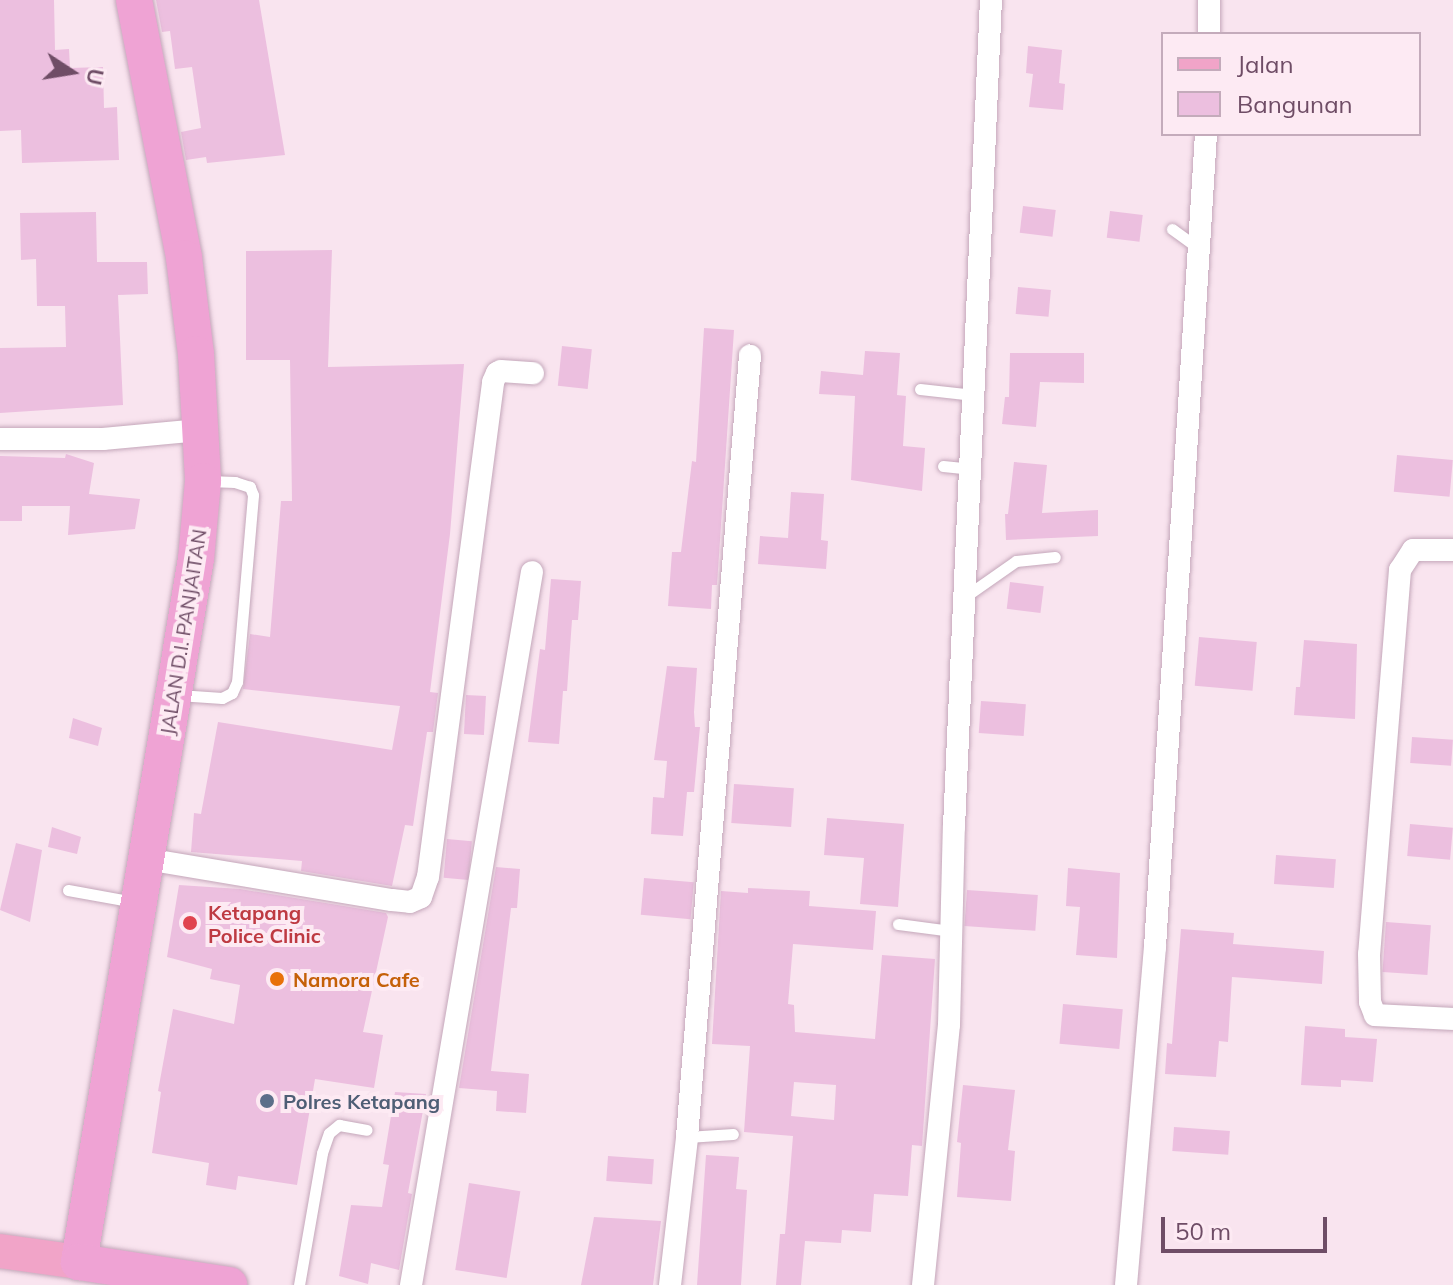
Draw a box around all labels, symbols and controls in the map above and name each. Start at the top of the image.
north arrow [32,32,112,112]
legend [1161,32,1421,136]
text: Jalan [1237,49,1293,79]
text: U [80,66,111,88]
text: Bangunan [1237,89,1353,119]
street label: JALAN D.I. PANJAITAN [155,527,211,737]
place label: Ketapang Police Clinic [208,900,321,947]
marker: Ketapang Police Clinic [179,912,201,934]
place label: Namora Cafe [293,967,420,991]
marker: Namora Cafe [268,970,286,988]
place label: Polres Ketapang [283,1089,440,1113]
marker: Polres Ketapang [258,1092,276,1110]
scale bar [1165,1201,1331,1251]
text: 50 m [1175,1216,1231,1246]

